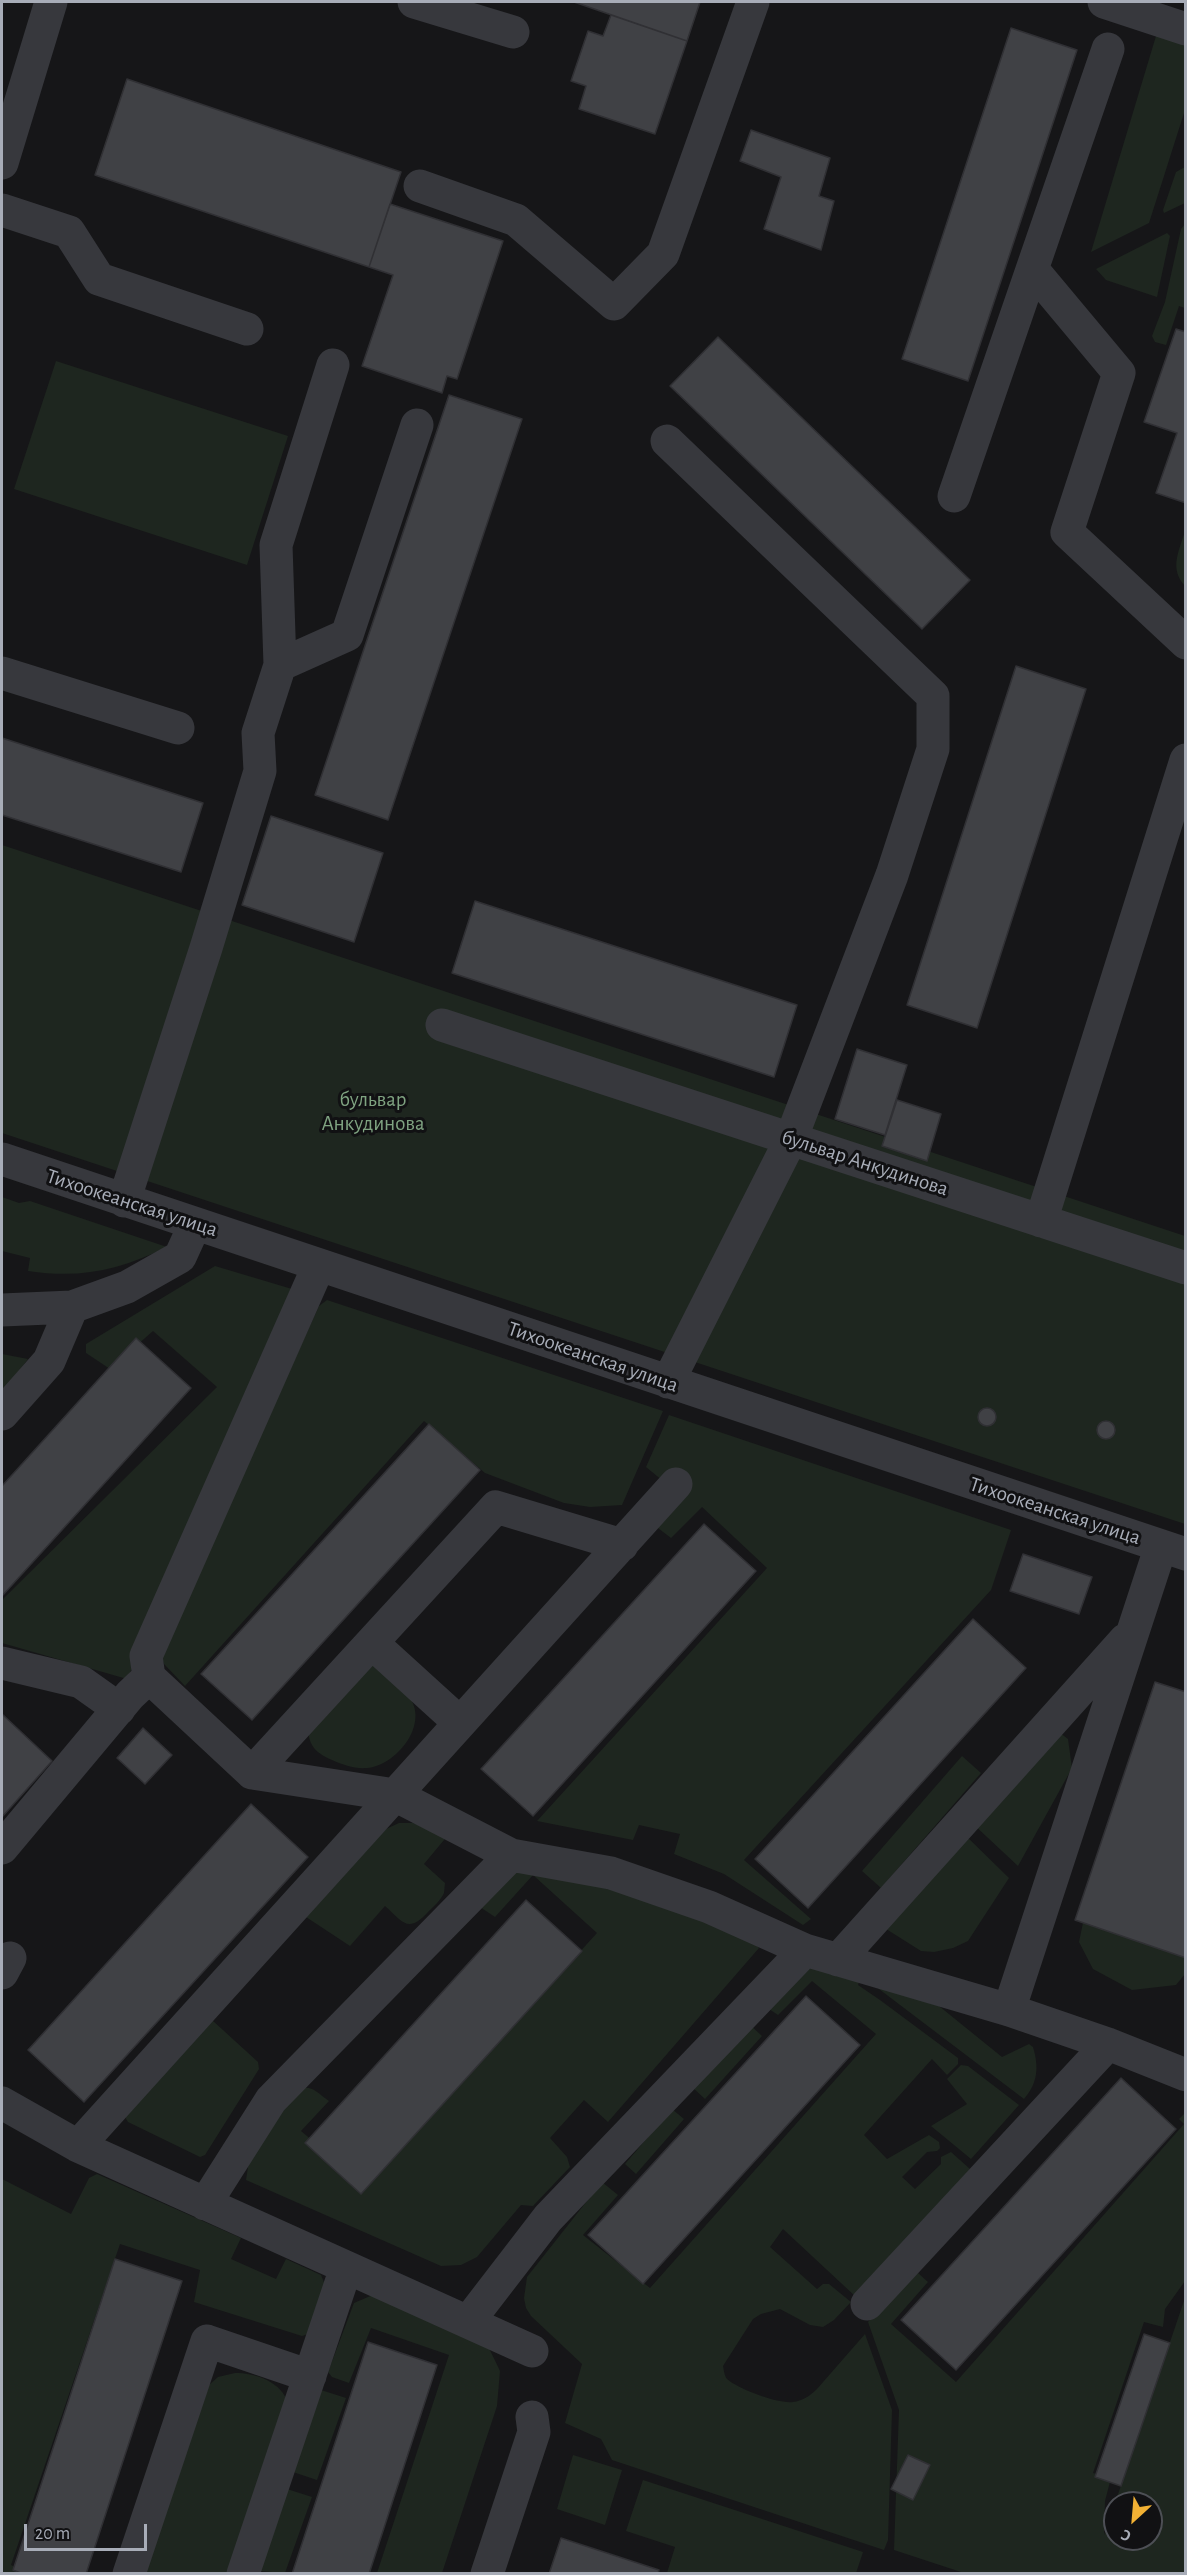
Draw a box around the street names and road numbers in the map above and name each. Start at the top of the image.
street label: бульвар Анкудинова [779,1124,951,1202]
street label: Тихоокеанская улица [43,1163,221,1243]
street label: Тихоокеанская улица [505,1316,681,1398]
street label: Тихоокеанская улица [966,1471,1144,1551]

